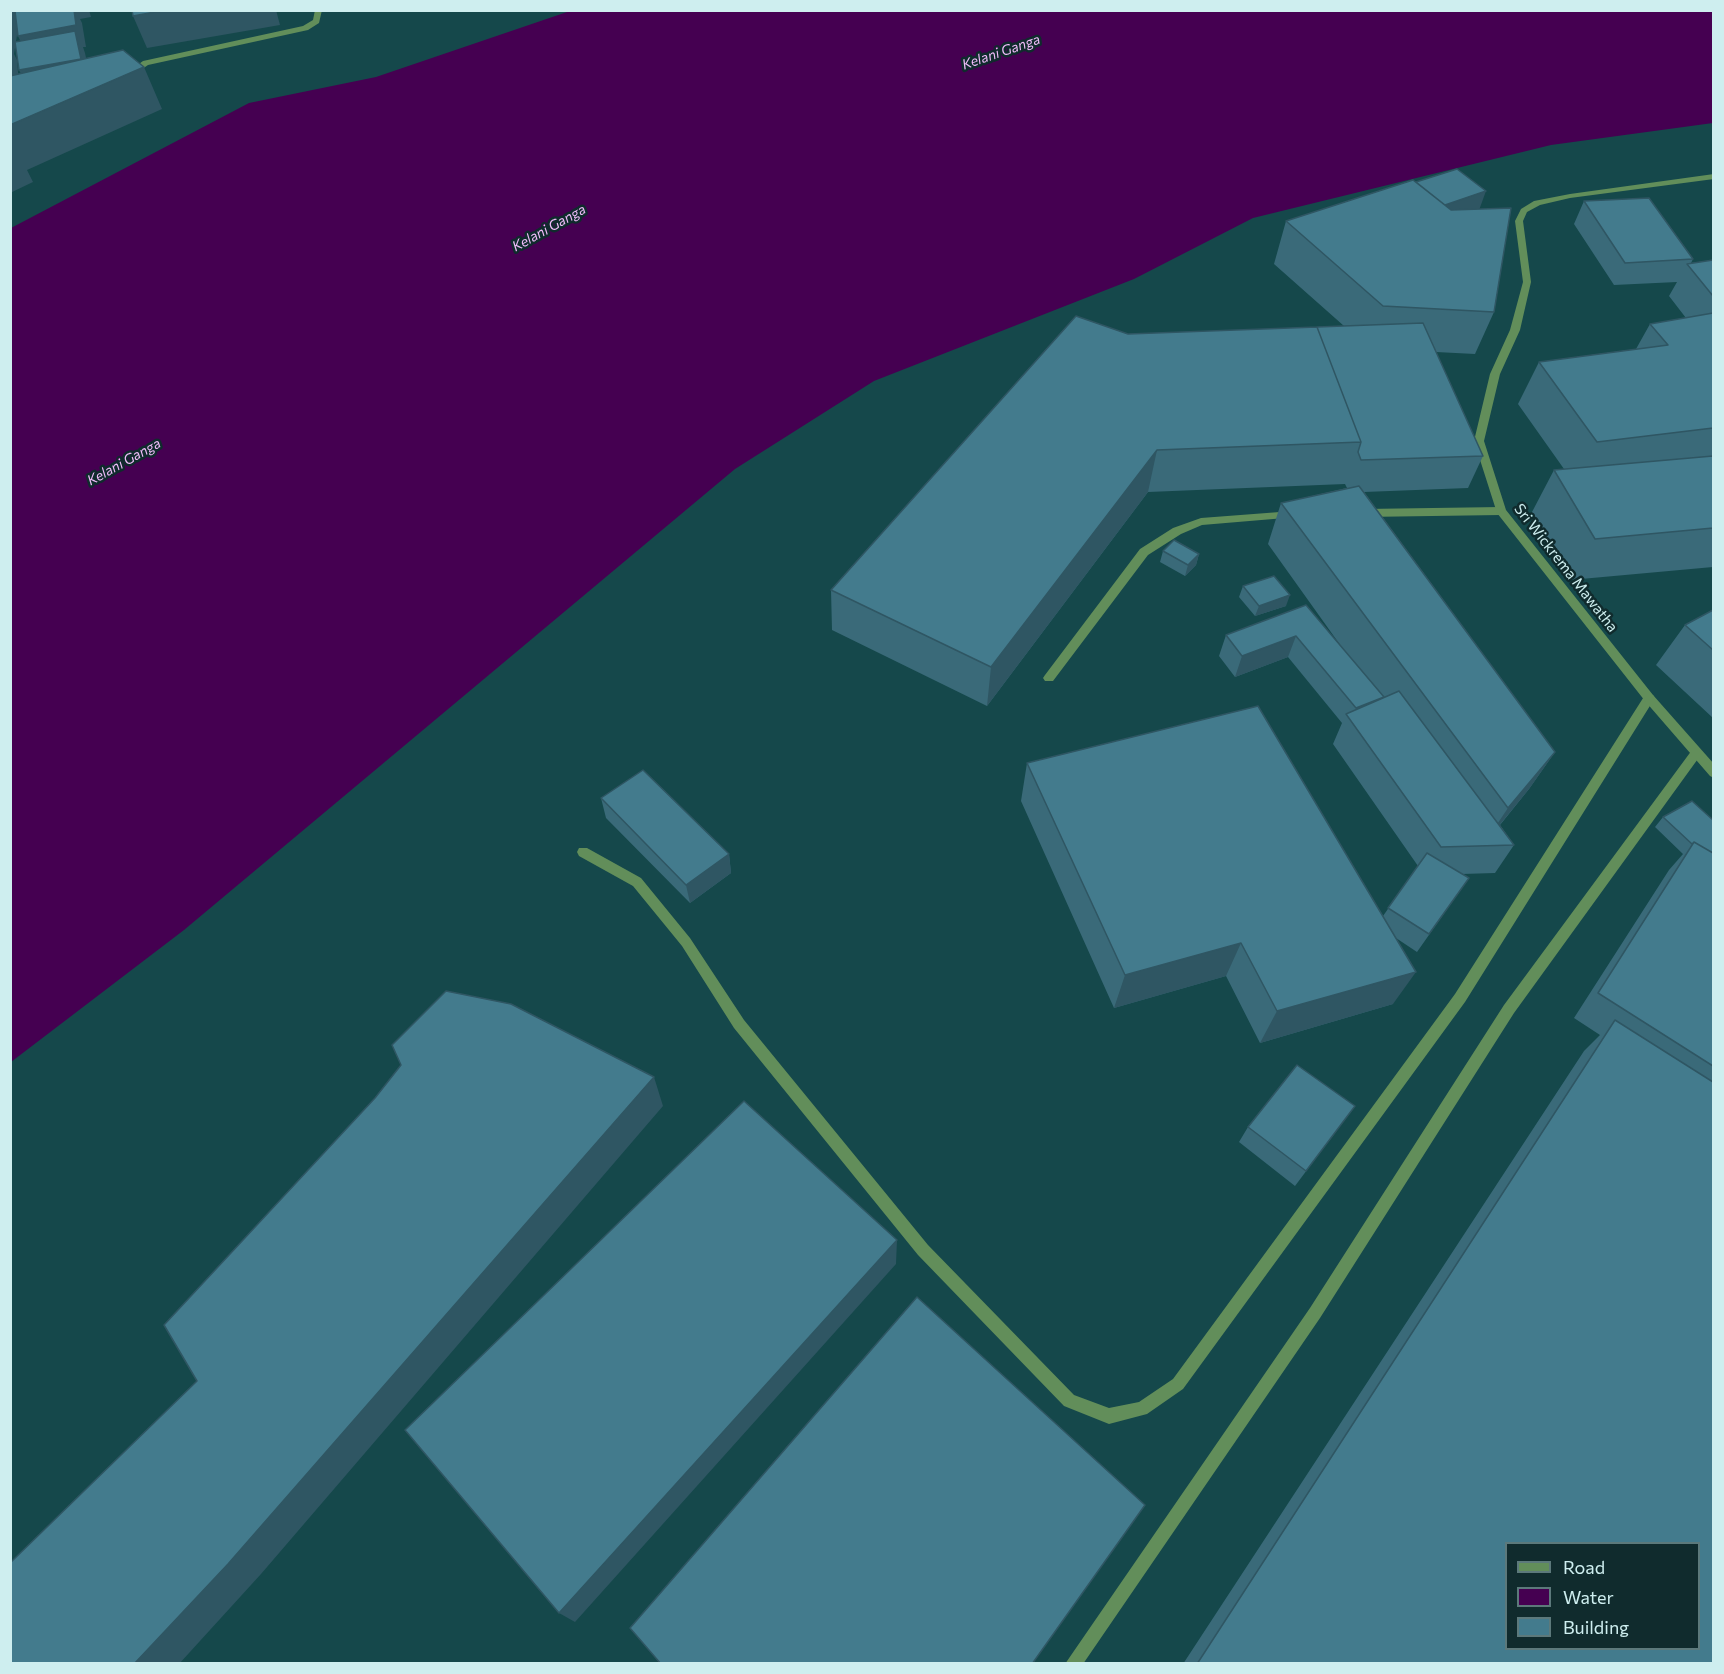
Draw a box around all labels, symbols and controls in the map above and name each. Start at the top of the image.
water label: Kelani Ganga [960,31,1042,73]
water label: Kelani Ganga [509,201,589,255]
water label: Kelani Ganga [84,435,164,489]
street label: Sri Wickrema Mawatha [1510,500,1622,636]
legend [1505,1542,1700,1650]
text: Road [1563,1556,1605,1578]
text: Water [1563,1586,1614,1608]
text: Building [1563,1616,1629,1638]

